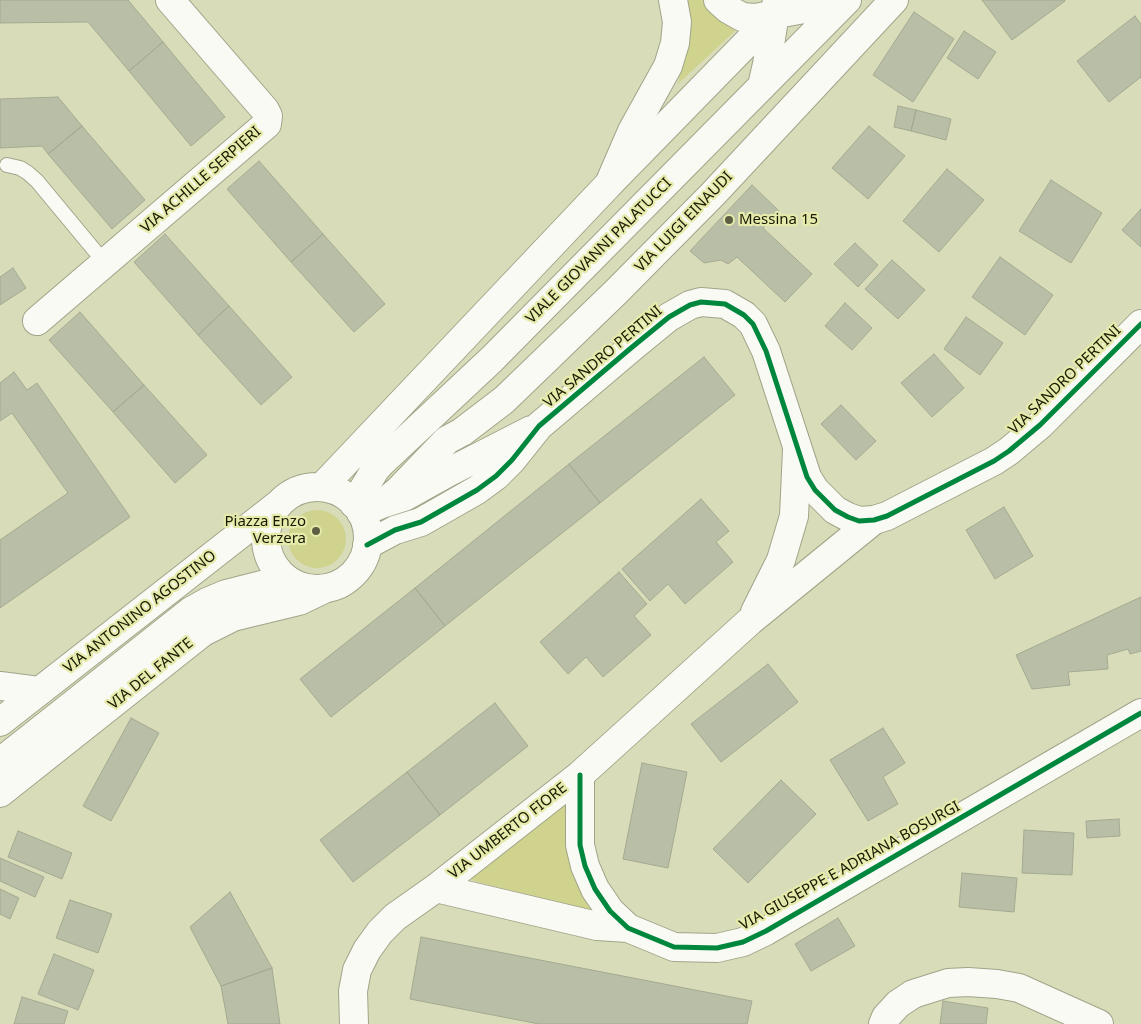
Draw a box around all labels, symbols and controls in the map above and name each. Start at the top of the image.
street label: VIA ACHILLE SERPIERI [137,123,265,237]
street label: VIA LUIGI EINAUDI [631,168,737,276]
street label: VIALE GIOVANNI PALATUCCI [522,174,676,328]
place label: Messina 15 [739,211,818,229]
marker: Messina 15 [723,214,735,226]
street label: VIA SANDRO PERTINI [540,302,666,412]
street label: VIA SANDRO PERTINI [1005,322,1125,438]
place label: Piazza Enzo Verzera [224,513,306,548]
marker: Piazza Enzo Verzera [310,525,322,537]
street label: VIA ANTONINO AGOSTINO [60,547,220,677]
street label: VIA DEL FANTE [105,634,197,714]
street label: VIA UMBERTO FIORE [445,779,571,883]
street label: VIA GIUSEPPE E ADRIANA BOSURGI [737,798,963,934]

